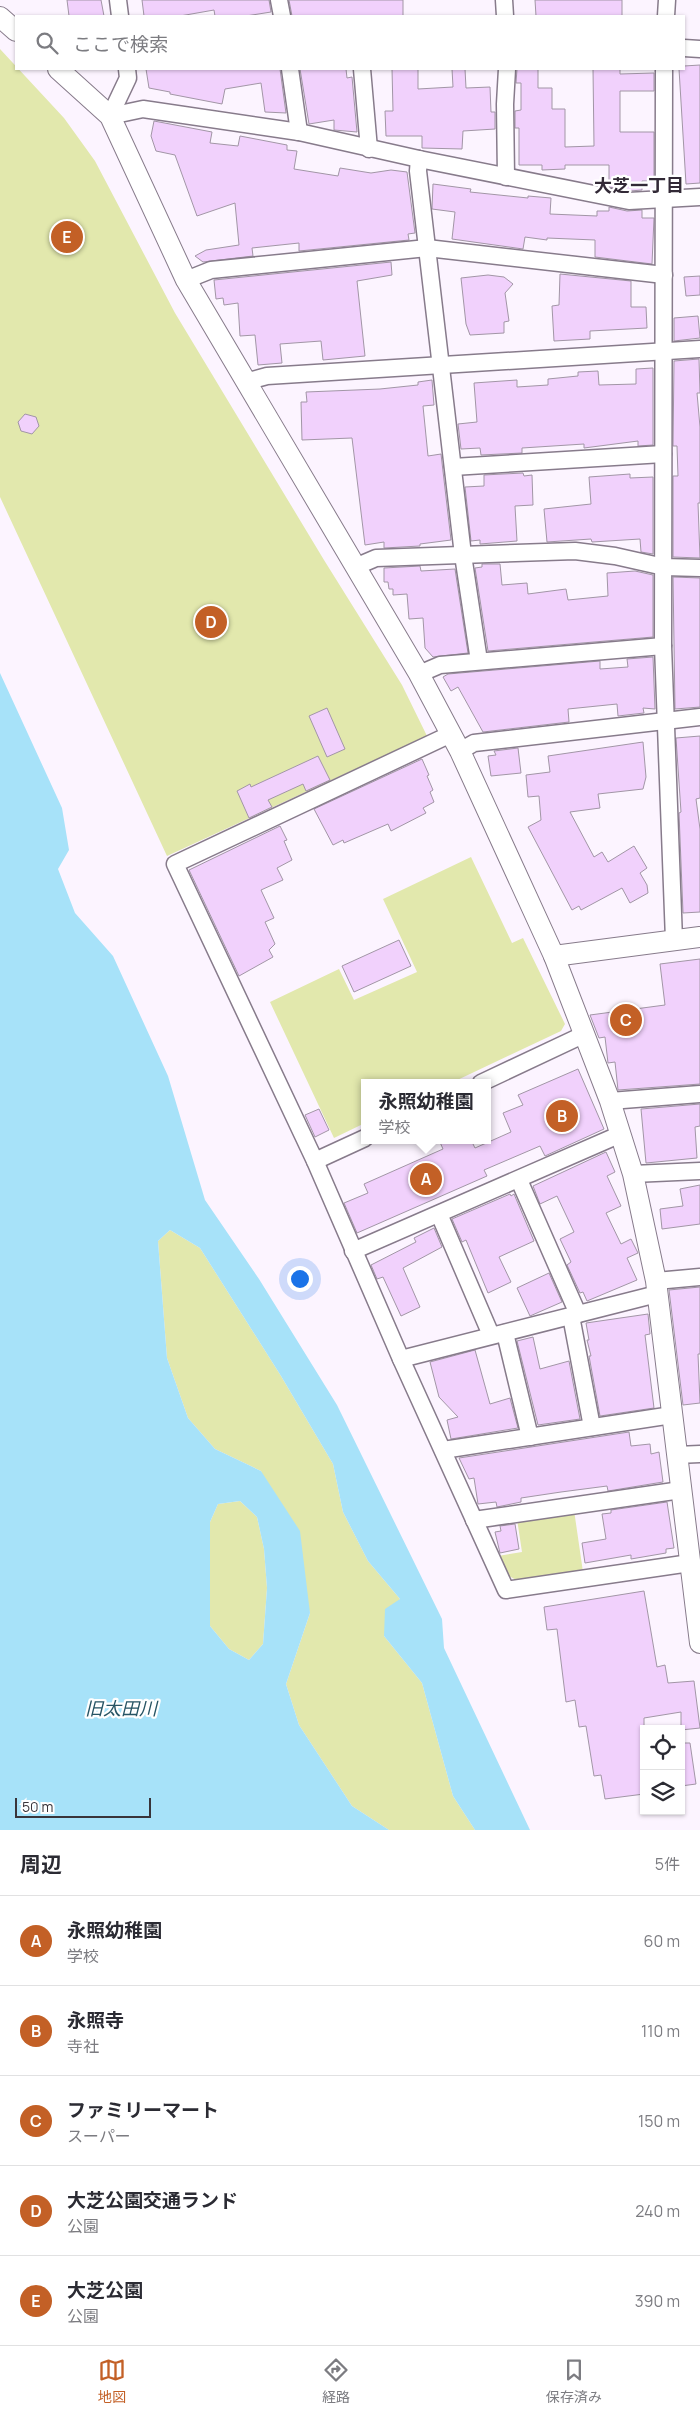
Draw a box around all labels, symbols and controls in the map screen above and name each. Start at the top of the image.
search box [15,15,685,70]
icon: search [33,29,61,57]
text: ここで検索 [73,31,168,57]
district label: 大芝一丁目 [594,173,684,197]
pin: E [51,218,83,256]
pin: D [195,603,227,641]
pin: C [610,1001,642,1039]
popup [361,1079,491,1144]
text: 永照幼稚園 [378,1088,474,1114]
pin: B [546,1097,578,1135]
text: 学校 [378,1116,411,1138]
pin: A [410,1160,442,1198]
your location [287,1266,313,1292]
water label: 旧太田川 [85,1696,159,1720]
map controls [640,1725,685,1815]
button: locate [640,1725,685,1770]
button: layers [640,1770,685,1815]
scale bar [15,1795,151,1818]
text: 50 m [22,1797,53,1816]
text: 周辺 [20,1850,62,1878]
text: 5件 [655,1853,680,1875]
text: 永照幼稚園 [67,1917,162,1943]
text: A [31,1930,41,1952]
text: 60 m [644,1930,680,1952]
text: 学校 [67,1945,99,1967]
text: 永照寺 [67,2007,124,2033]
text: B [31,2020,41,2042]
text: 110 m [641,2020,680,2042]
text: 寺社 [67,2035,99,2057]
text: ファミリーマート [67,2097,219,2123]
text: C [30,2110,42,2132]
text: 150 m [638,2110,680,2132]
text: スーパー [67,2125,131,2147]
text: 大芝公園交通ランド [67,2187,238,2213]
text: D [30,2200,42,2222]
text: 240 m [635,2200,680,2222]
text: 公園 [67,2215,99,2237]
text: 大芝公園 [67,2277,143,2303]
text: E [31,2290,41,2312]
text: 390 m [635,2290,680,2312]
text: 公園 [67,2305,99,2327]
tab: 地図 [98,2356,126,2406]
tab: 経路 [322,2356,350,2406]
tab: 保存済み [546,2356,602,2406]

